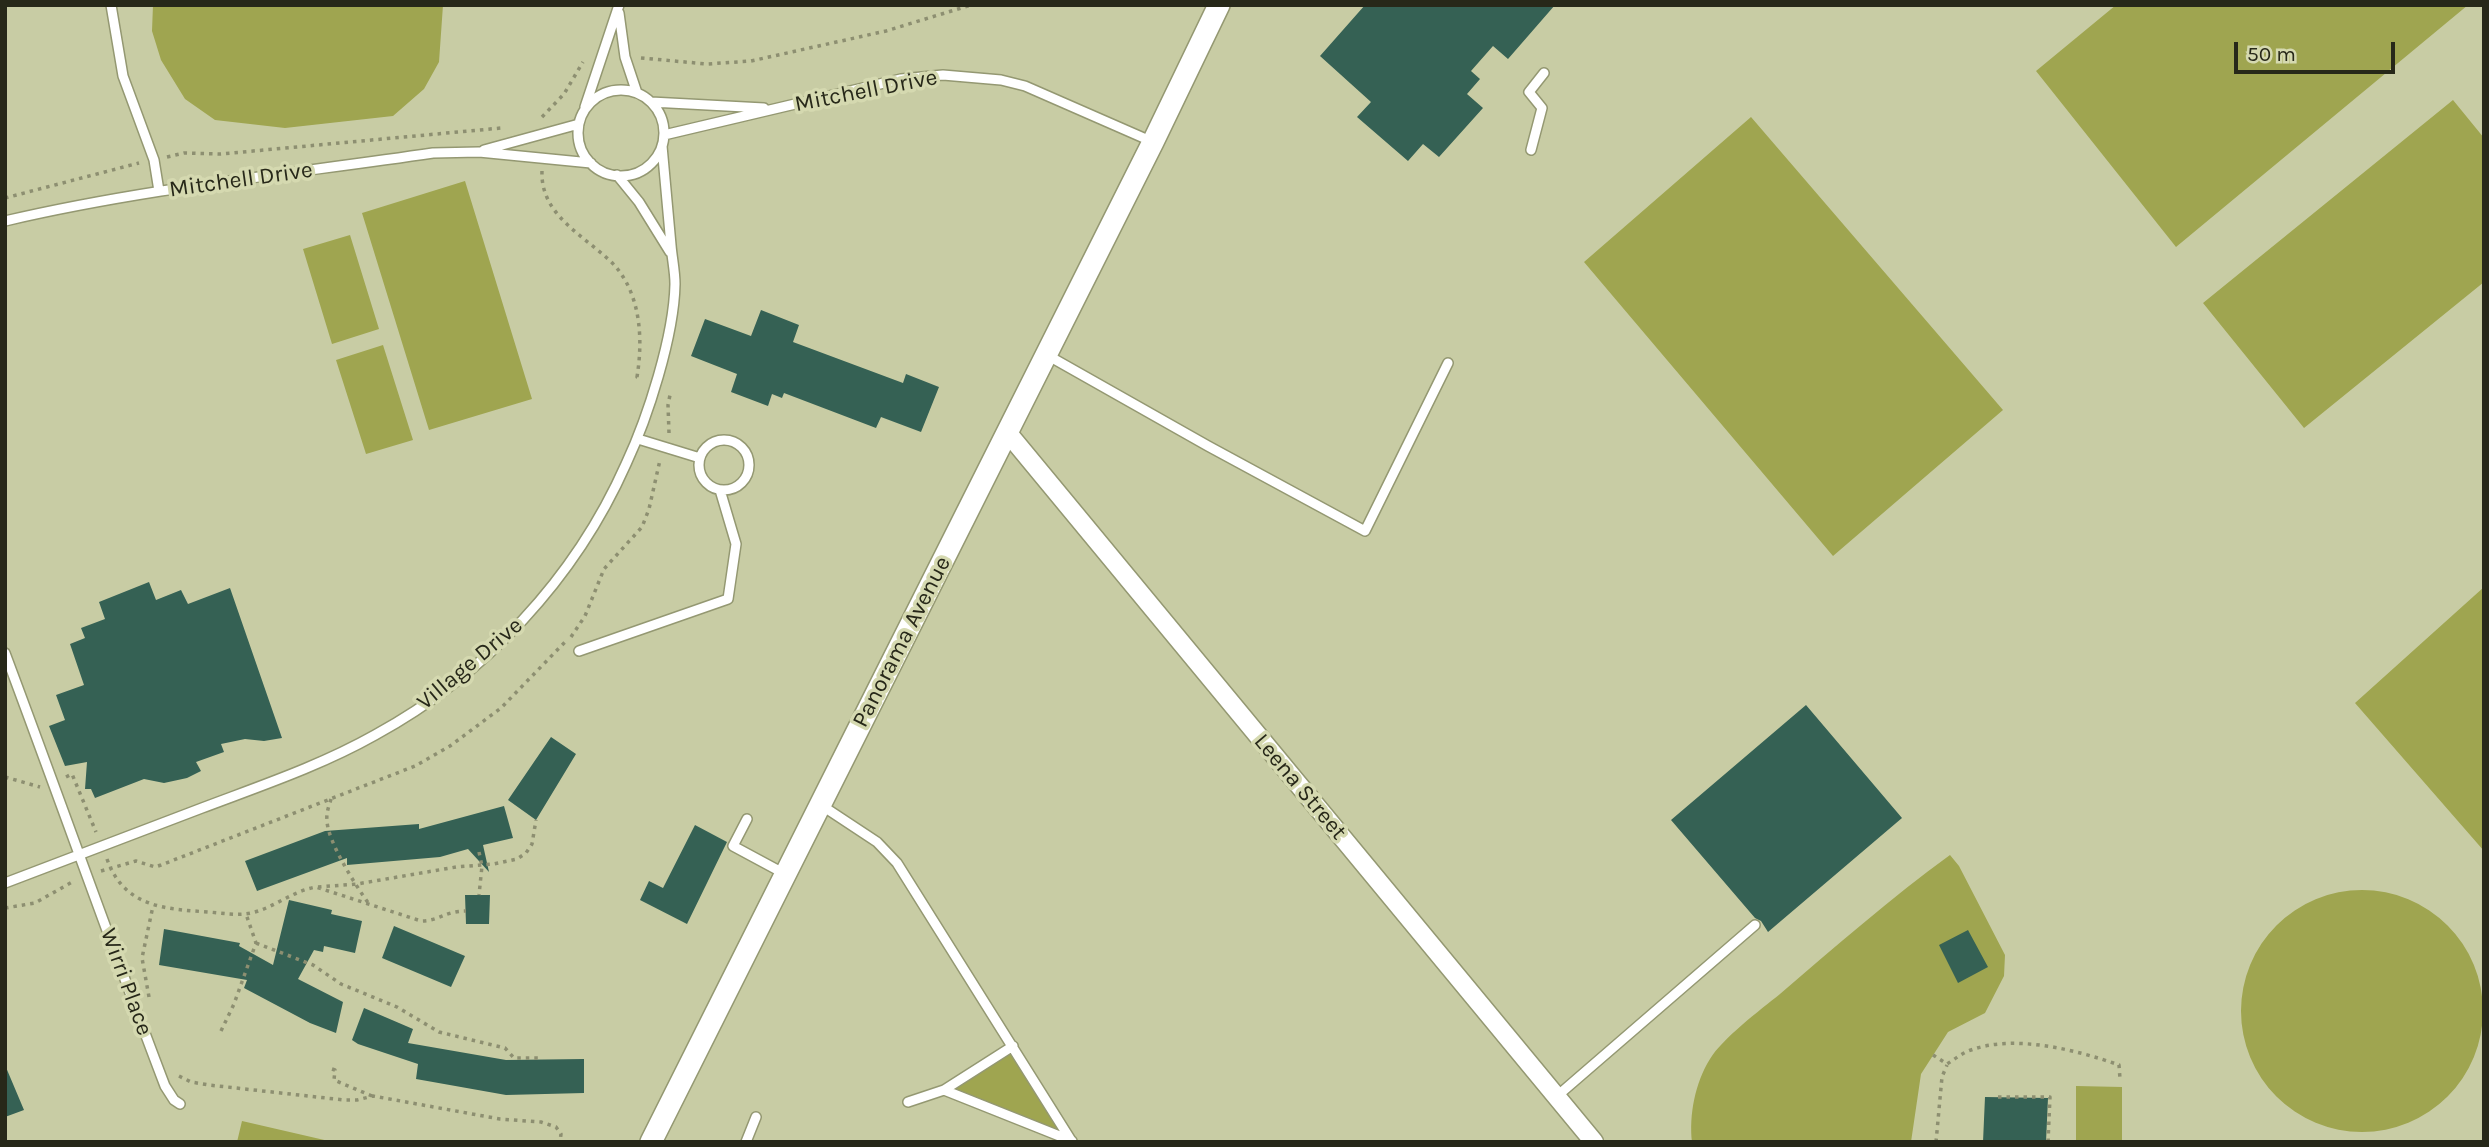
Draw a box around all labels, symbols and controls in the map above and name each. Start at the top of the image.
scale bar [2237,28,2398,72]
text: 50 m [2247,42,2296,66]
street label: Mitchell Drive [792,64,940,118]
street label: Mitchell Drive [167,156,315,204]
street label: Panorama Avenue [847,552,957,732]
street label: Village Drive [412,612,528,716]
street label: Leena Street [1248,729,1352,845]
street label: Wirri Place [94,925,158,1039]

